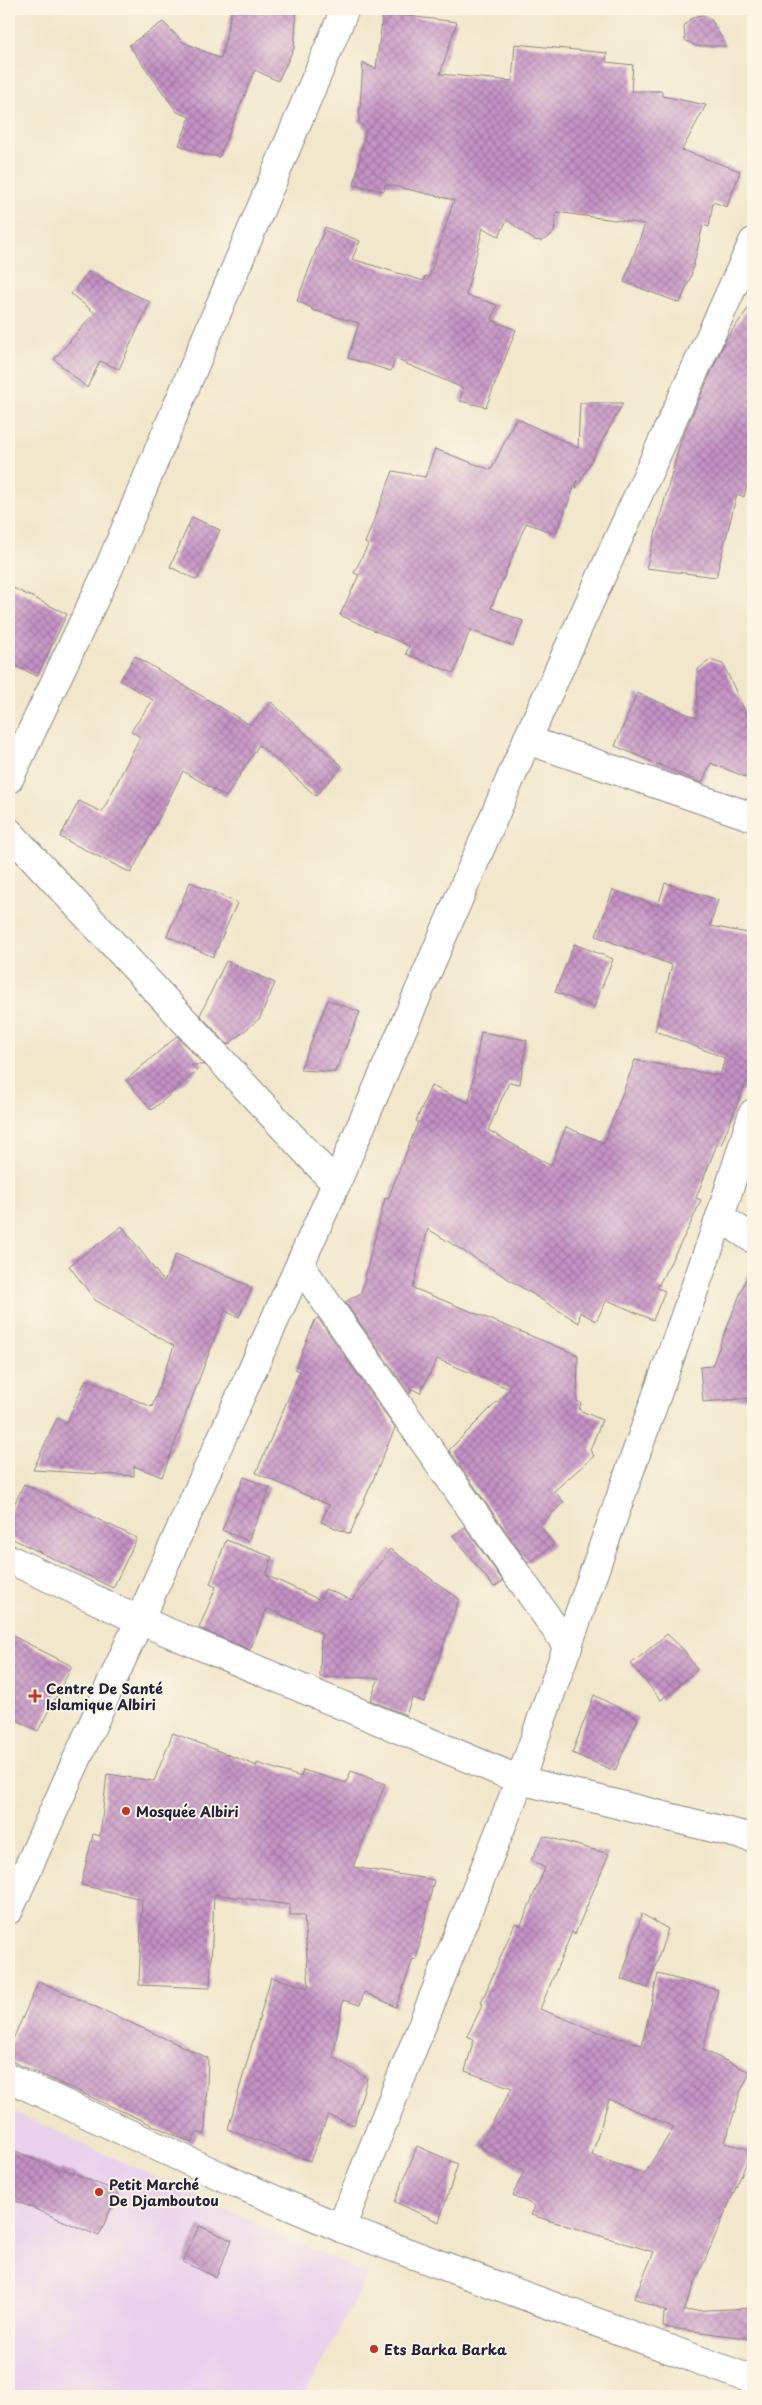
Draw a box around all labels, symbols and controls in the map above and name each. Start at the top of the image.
place label: Centre De Santé Islamique Albiri [46,1678,163,1715]
marker: Centre De Santé Islamique Albiri [28,1689,42,1703]
place label: Mosquée Albiri [136,1801,239,1822]
marker: Mosquée Albiri [120,1805,132,1817]
place label: Petit Marché De Djamboutou [109,2174,219,2211]
marker: Petit Marché De Djamboutou [93,2186,105,2198]
place label: Ets Barka Barka [384,2339,507,2360]
marker: Ets Barka Barka [368,2343,380,2355]

